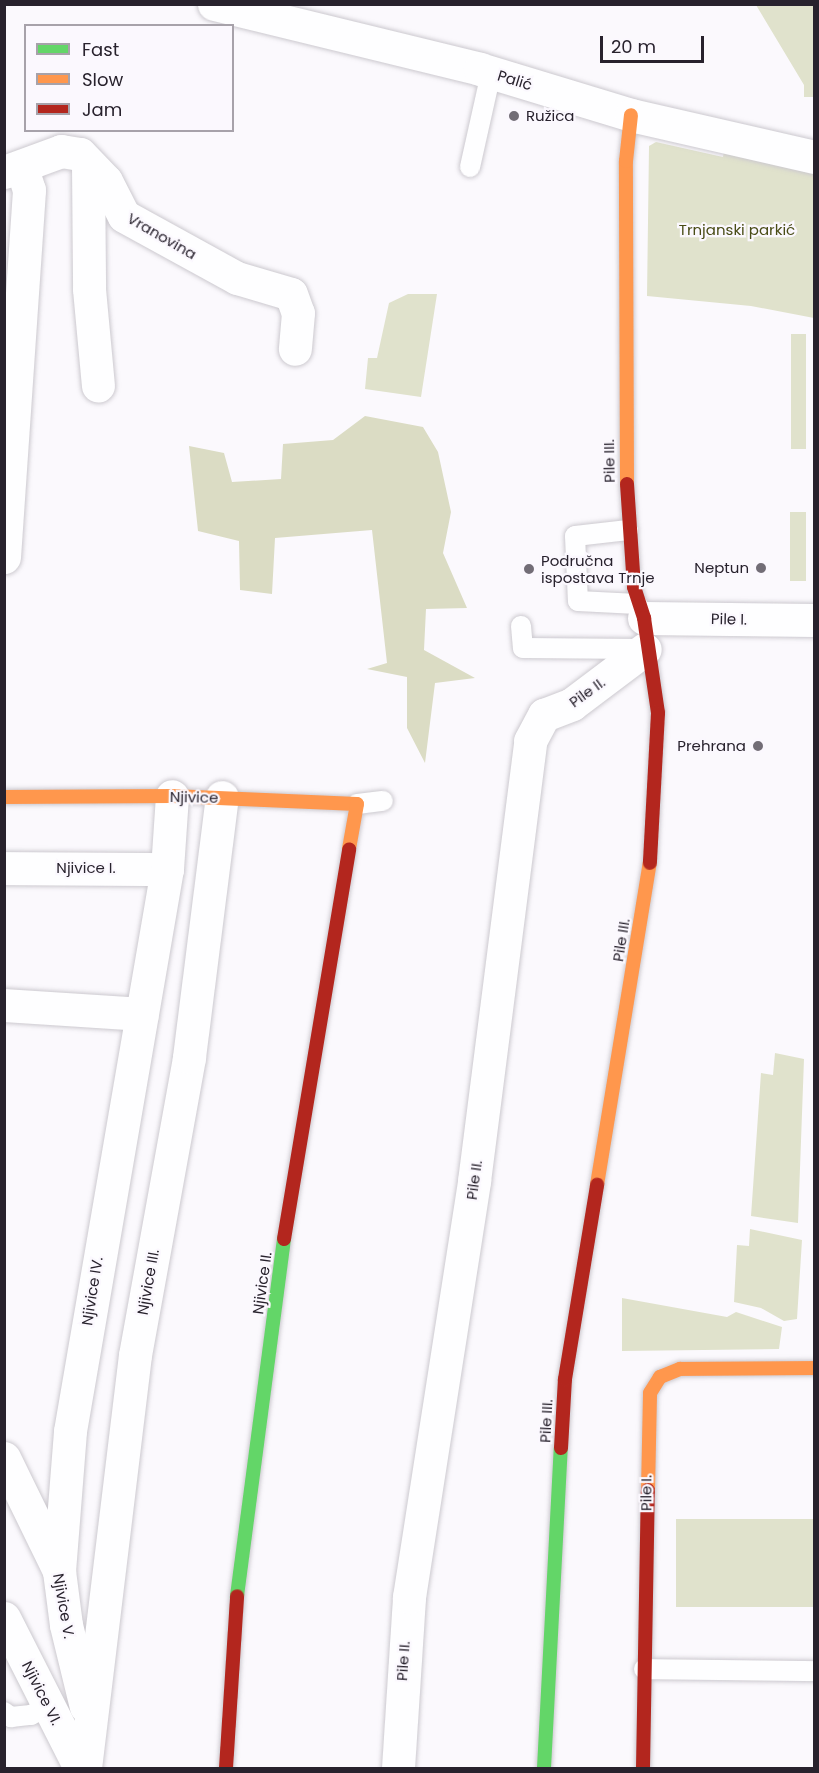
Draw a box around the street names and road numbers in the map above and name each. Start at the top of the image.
street label: Palić [495,66,535,94]
street label: Vranovina [124,209,200,263]
street label: Pile III. [600,439,618,483]
street label: Pile I. [711,610,747,628]
street label: Pile II. [566,673,608,711]
street label: Njivice [170,788,218,806]
street label: Njivice I. [56,859,116,877]
street label: Pile III. [609,917,633,963]
street label: Pile II. [462,1159,486,1201]
street label: Njivice III. [133,1248,163,1316]
street label: Njivice II. [249,1251,275,1315]
street label: Njivice IV. [78,1255,106,1327]
street label: Pile III. [536,1399,556,1443]
street label: Pile I. [637,1475,655,1511]
street label: Njivice V. [49,1572,79,1640]
street label: Pile II. [393,1640,413,1682]
street label: Njivice VI. [18,1658,66,1728]

